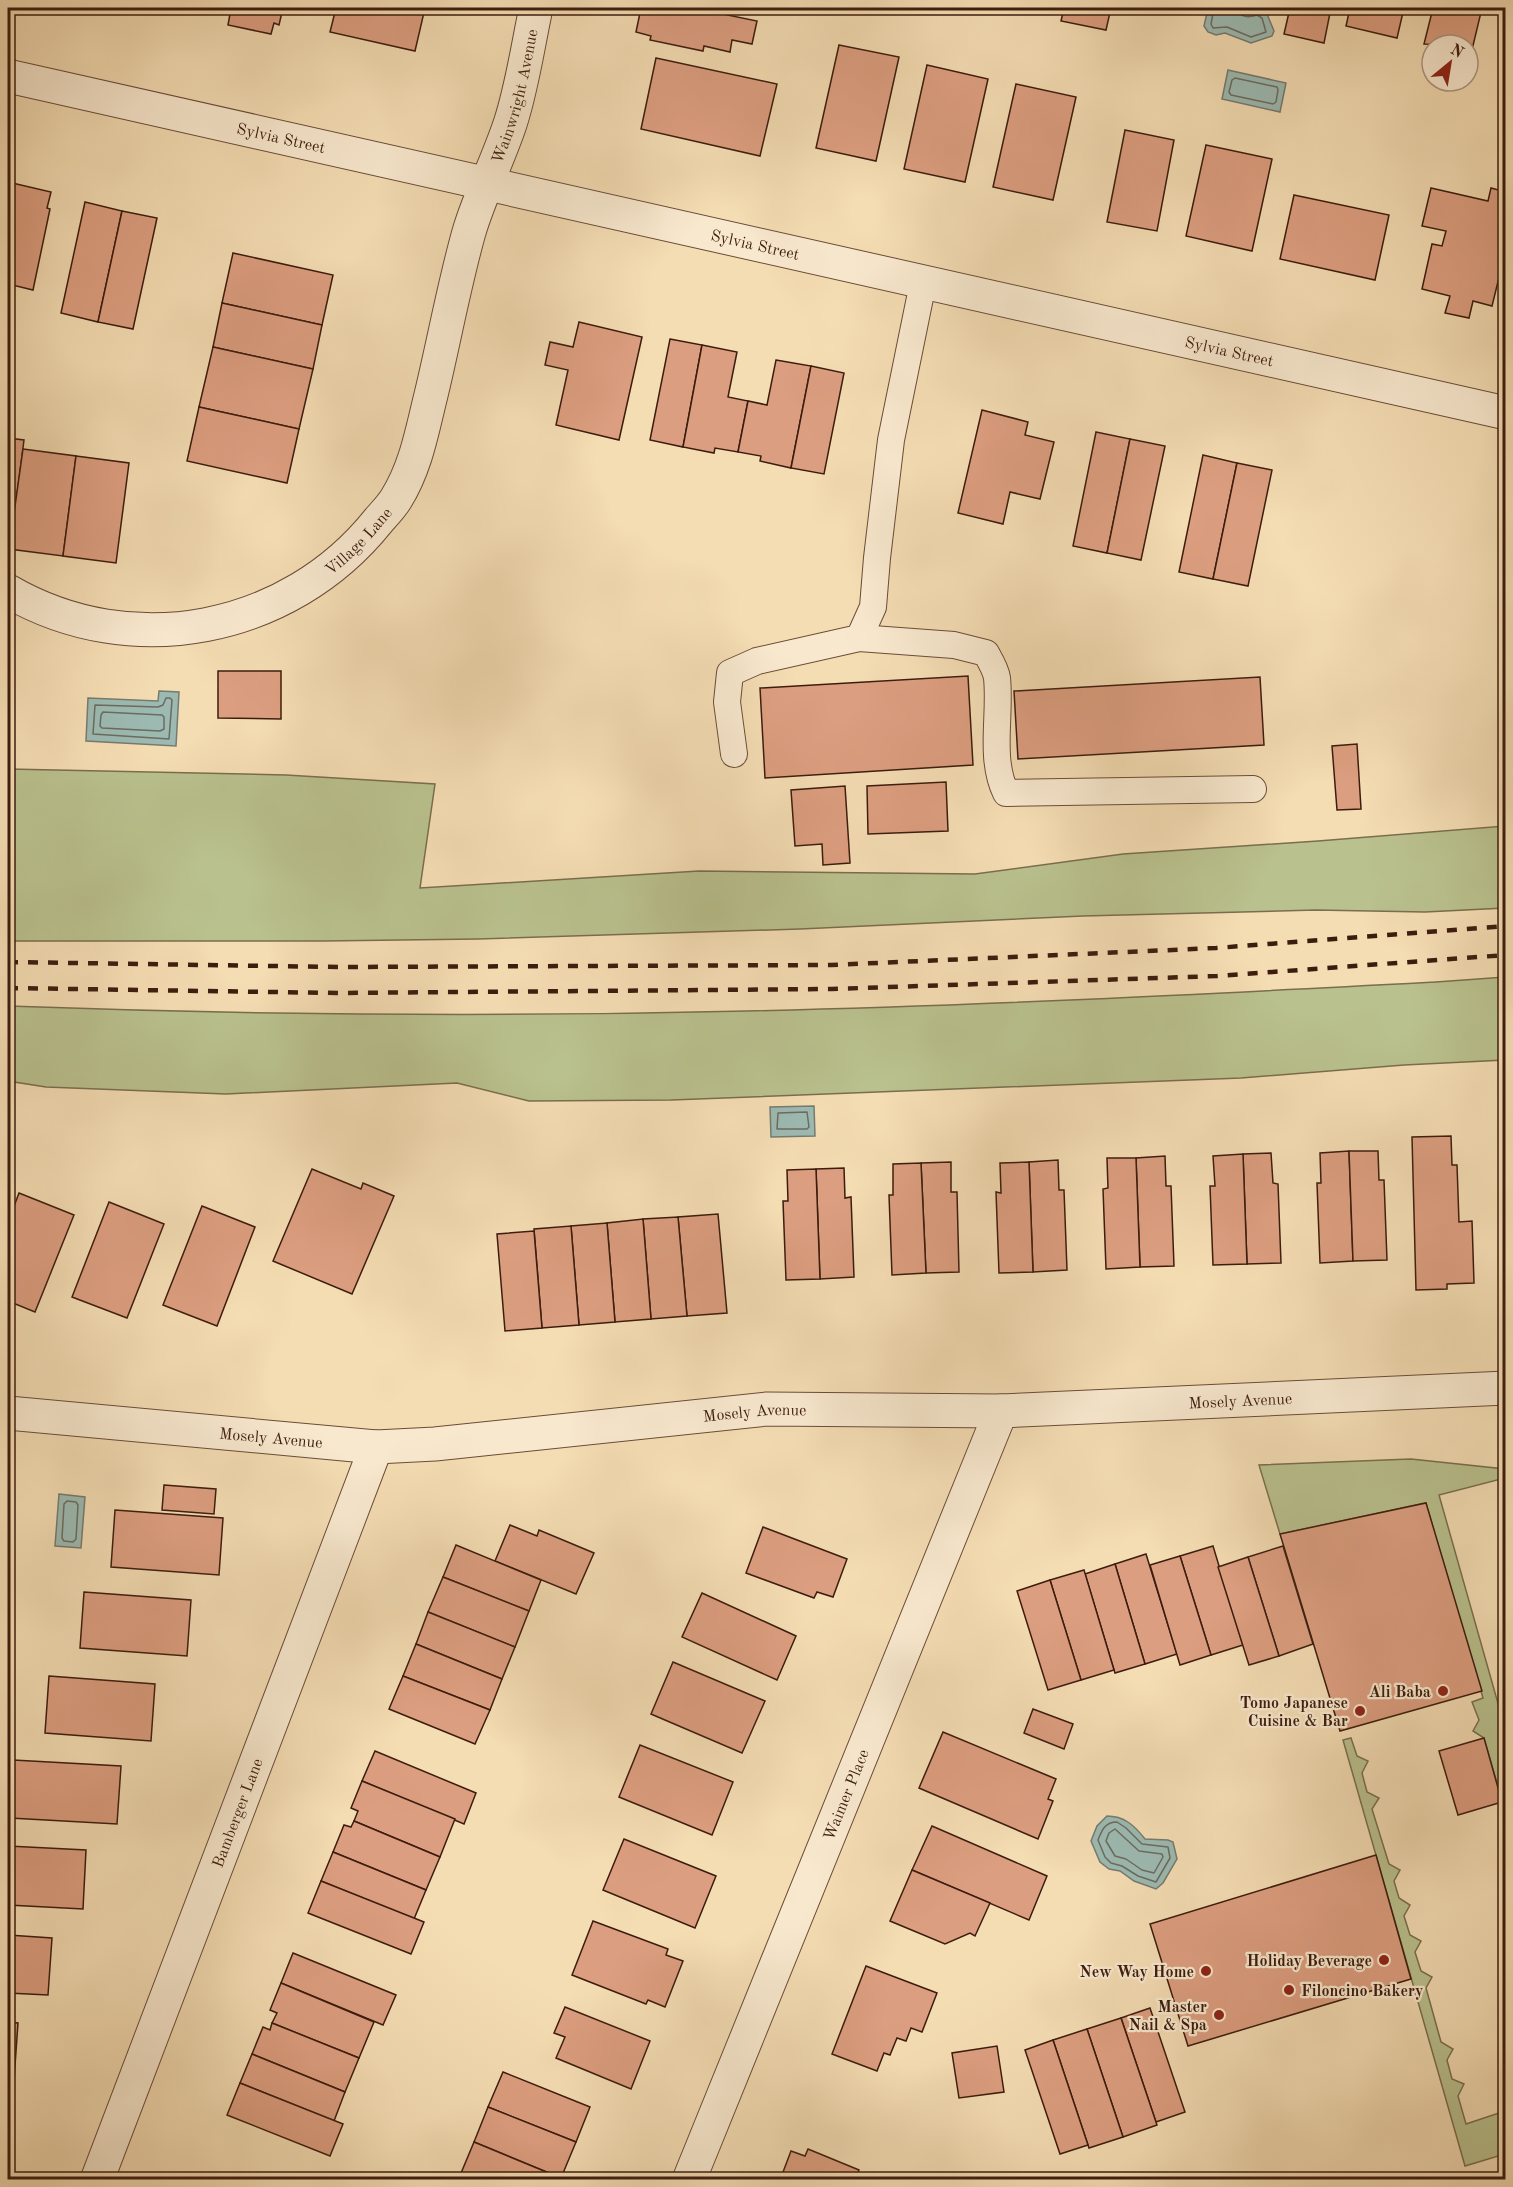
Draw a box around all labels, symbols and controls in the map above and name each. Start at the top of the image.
street label: Wainwright Avenue [490,28,542,166]
north arrow [1420,33,1480,93]
text: N [1447,42,1466,62]
street label: Sylvia Street [235,122,327,157]
street label: Sylvia Street [709,228,801,264]
street label: Sylvia Street [1183,335,1275,371]
street label: Village Lane [323,505,396,579]
street label: Mosely Avenue [1188,1392,1293,1412]
street label: Mosely Avenue [702,1403,806,1426]
street label: Mosely Avenue [218,1427,323,1452]
marker: Ali Baba [1436,1684,1450,1698]
place label: Ali Baba [1369,1685,1431,1701]
place label: Tomo Japanese Cuisine & Bar [1240,1696,1348,1730]
marker: Tomo Japanese Cuisine & Bar [1353,1704,1367,1718]
street label: Waimer Place [822,1747,873,1843]
street label: Bamberger Lane [211,1757,267,1870]
marker: Holiday Beverage [1377,1953,1391,1967]
place label: Holiday Beverage [1246,1954,1372,1970]
marker: New Way Home [1199,1964,1213,1978]
place label: New Way Home [1080,1965,1194,1981]
marker: Filoncino Bakery [1282,1983,1296,1997]
place label: Filoncino Bakery [1301,1984,1423,2000]
place label: Master Nail & Spa [1129,2000,1207,2034]
marker: Master Nail & Spa [1212,2008,1226,2022]

